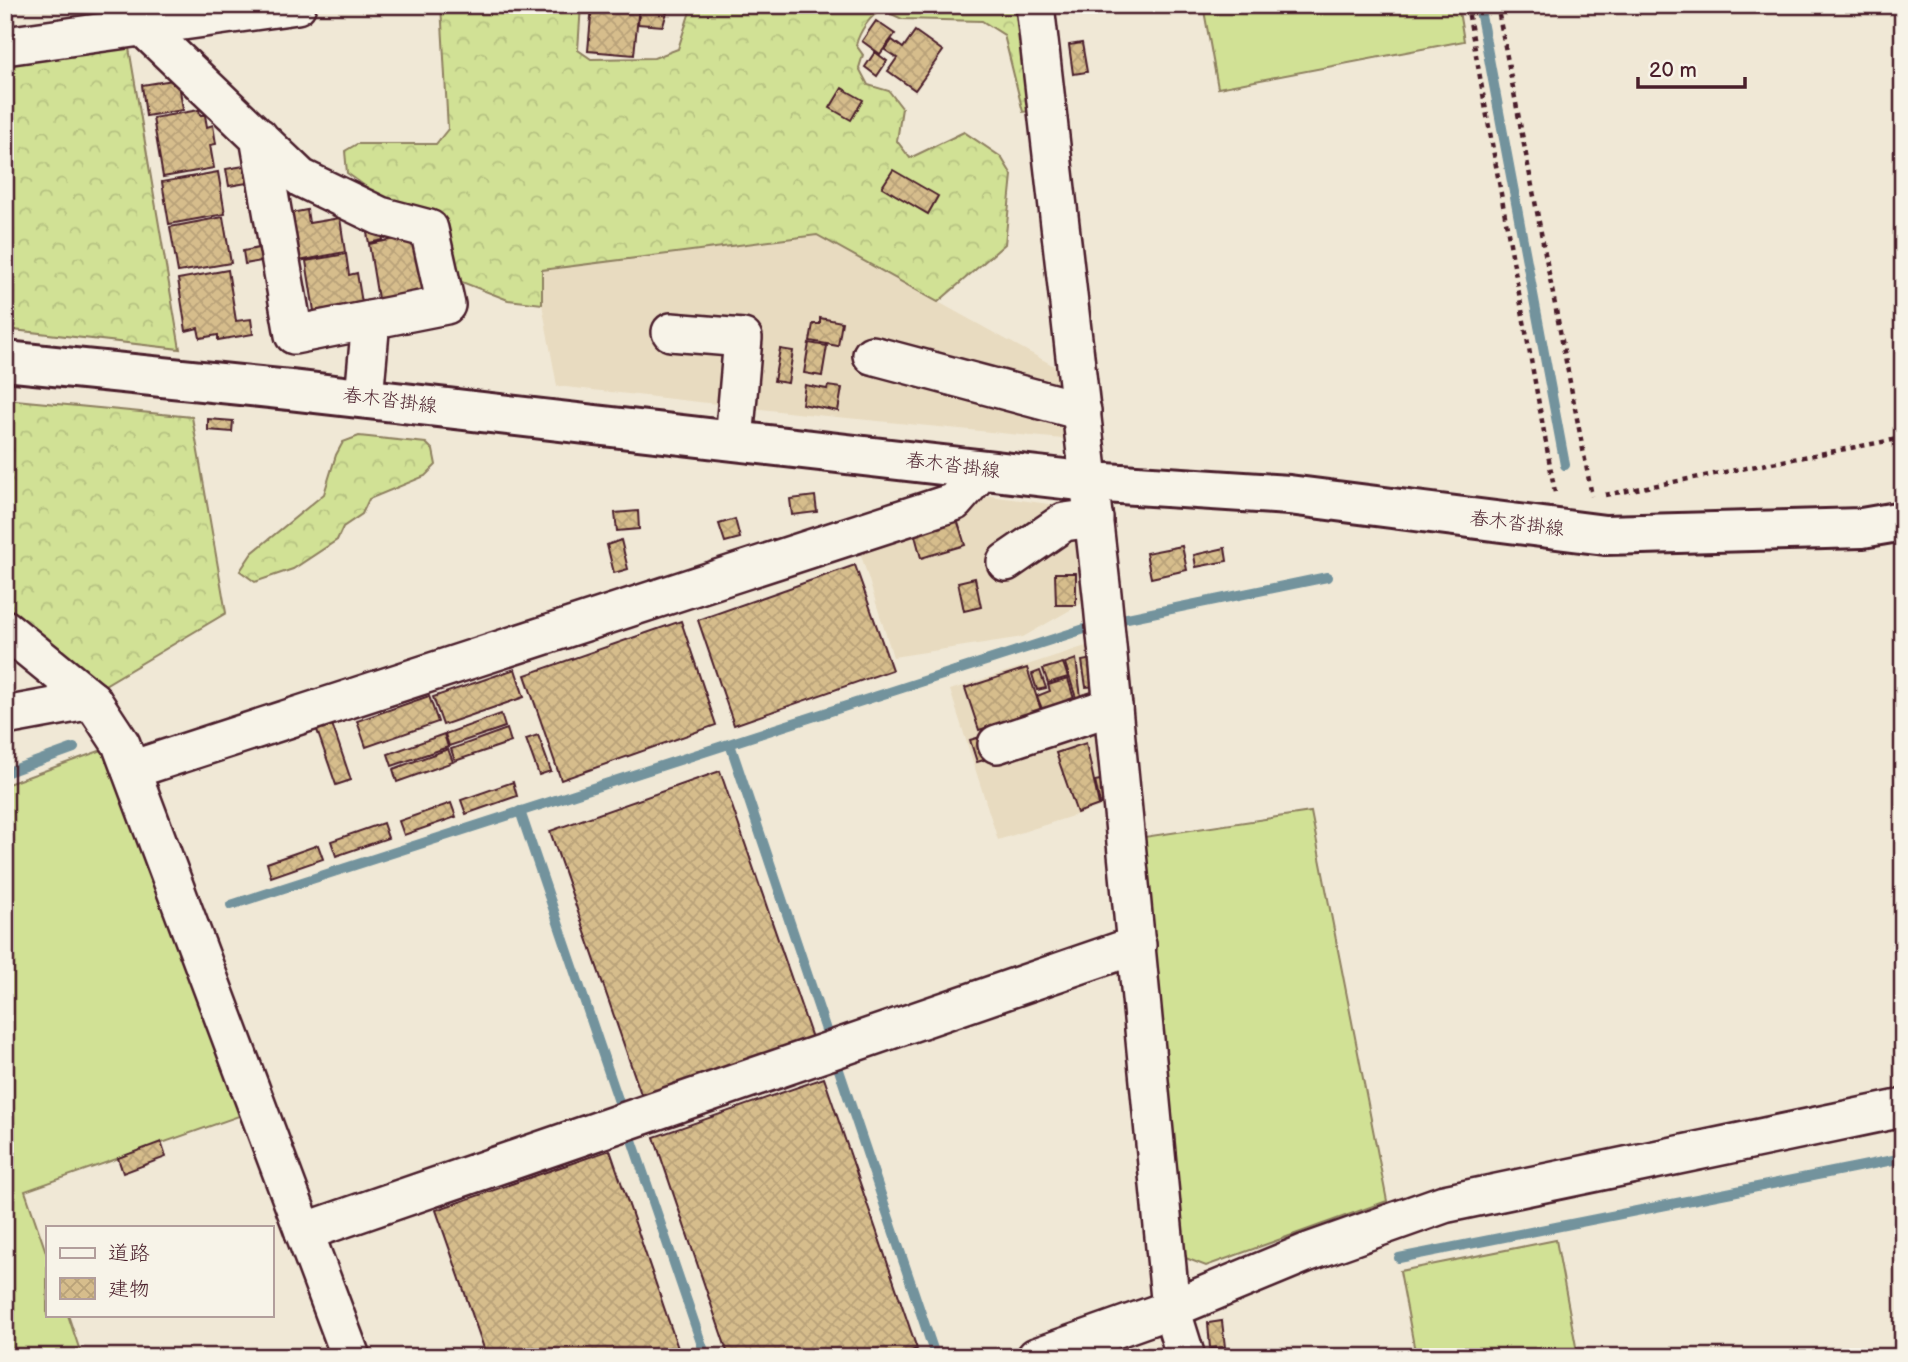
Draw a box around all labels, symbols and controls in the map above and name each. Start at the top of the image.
scale bar [1638,46,1745,90]
text: 20 m [1649,58,1697,83]
street label: 春木沓掛線 [341,384,439,418]
street label: 春木沓掛線 [904,449,1002,483]
street label: 春木沓掛線 [1468,507,1566,541]
legend [46,1226,273,1316]
text: 道路 [108,1241,150,1266]
text: 建物 [108,1277,150,1302]

